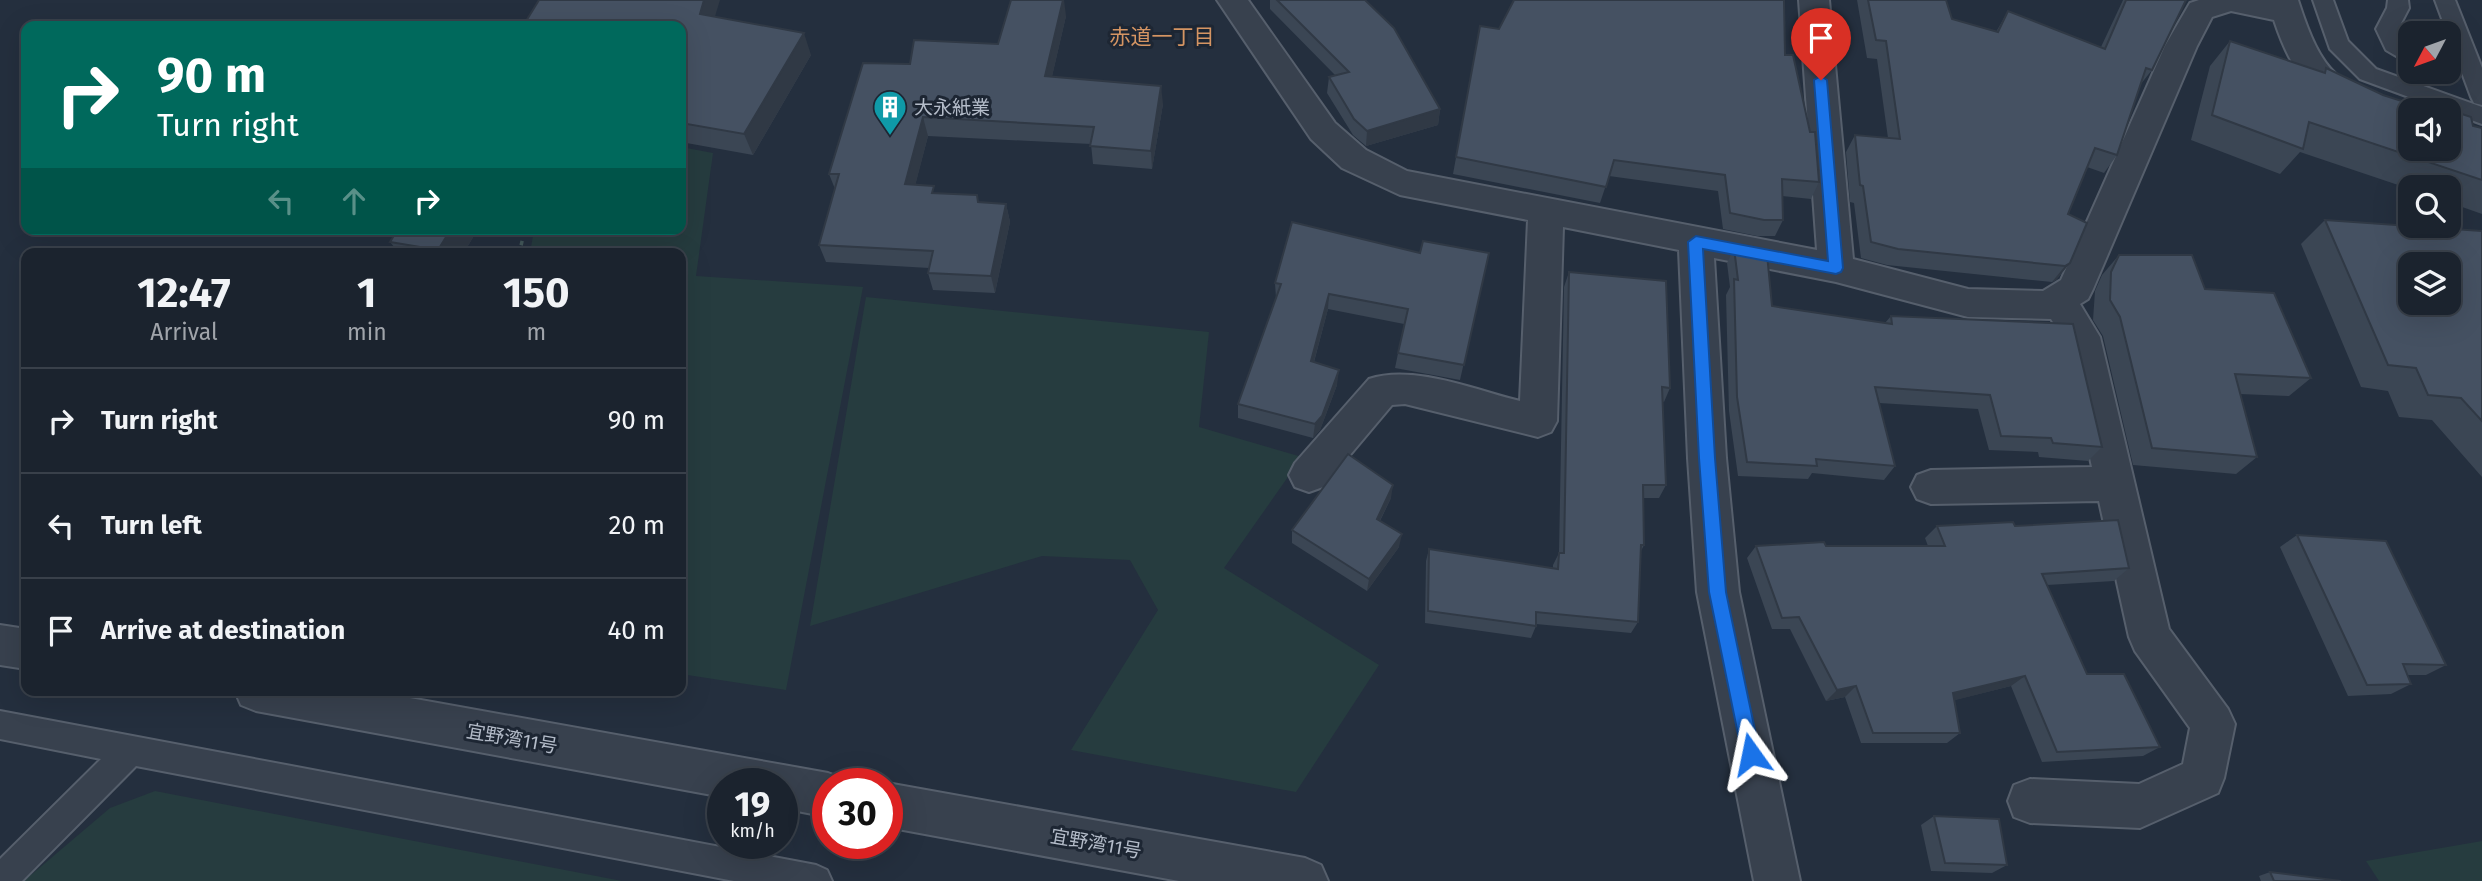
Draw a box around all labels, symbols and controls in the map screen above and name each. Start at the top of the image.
pin [1791,8,1851,80]
icon: arrive [1802,19,1840,57]
north arrow [2398,21,2460,84]
map controls [2398,21,2461,315]
district label: 赤道一丁目 [1110,24,1215,50]
text: 90 m [157,46,266,105]
icon: right [42,49,133,140]
building icon: 大永紙業 [871,88,909,137]
place label: 大永紙業 [914,96,990,119]
button: sound [2398,98,2461,161]
text: Turn right [157,106,299,144]
button: search [2398,175,2461,238]
icon: left [262,182,300,220]
icon: ahead [335,182,373,220]
icon: right [408,182,446,220]
button: layers [2398,252,2461,315]
text: 12:47 [137,268,231,318]
text: 1 [357,268,377,318]
text: 150 [503,268,570,318]
text: Arrival [150,318,218,346]
text: min [347,318,387,346]
text: m [526,318,546,346]
icon: right [42,402,80,440]
text: Turn right [101,405,218,436]
text: 90 m [608,405,665,436]
icon: left [42,507,80,545]
text: Turn left [101,510,202,541]
text: 20 m [608,510,665,541]
icon: arrive [42,612,80,650]
text: Arrive at destination [101,615,345,646]
text: 40 m [607,615,665,646]
position arrow [1714,717,1788,791]
street label: 宜野湾11号 [465,719,559,758]
speed limit sign: 30 [812,768,903,859]
text: 19 [735,783,770,825]
text: km/h [730,820,775,842]
street label: 宜野湾11号 [1049,824,1143,863]

